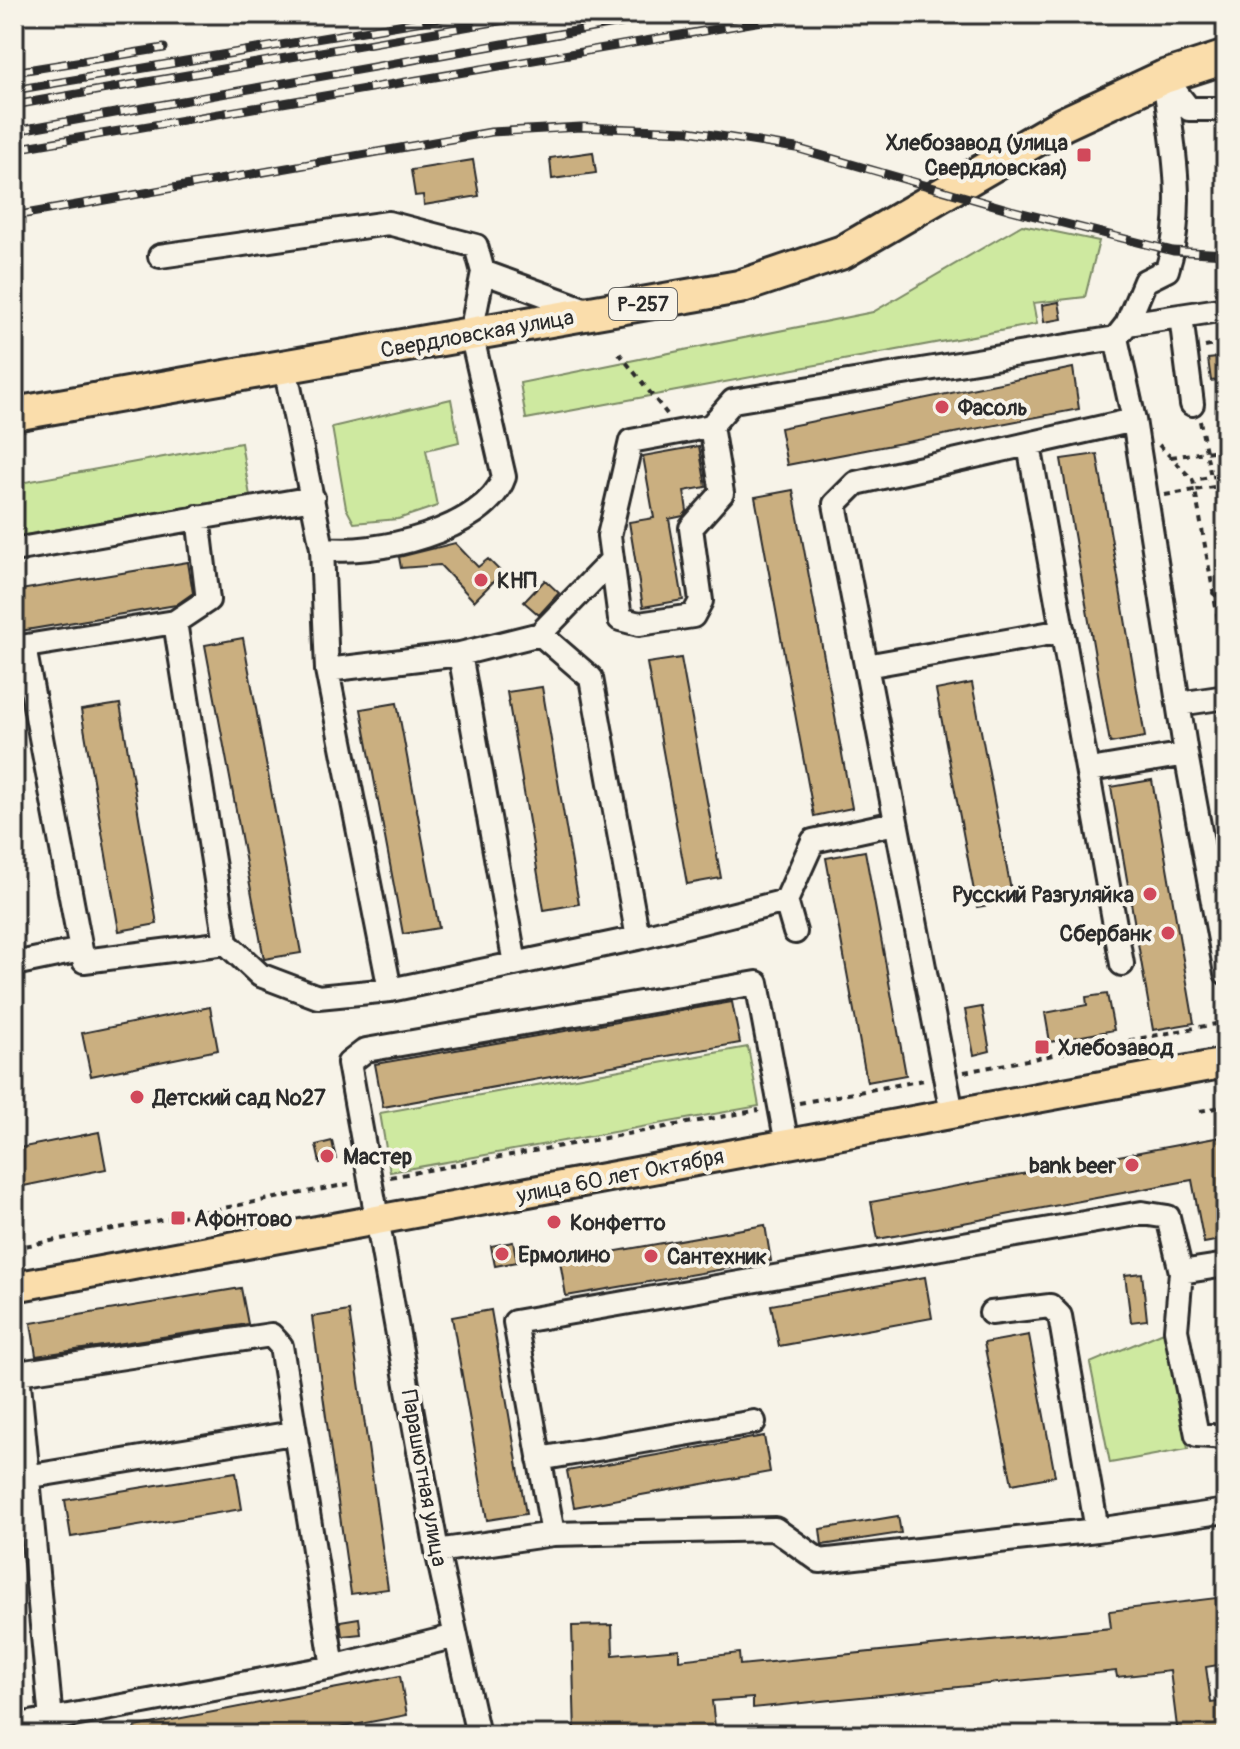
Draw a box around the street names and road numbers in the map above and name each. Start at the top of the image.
road number: Р-257 [609,288,677,320]
street label: Свердловская улица [378,303,576,365]
street label: улица 60 лет Октября [513,1142,726,1210]
street label: Парашютная улица [395,1388,453,1569]

